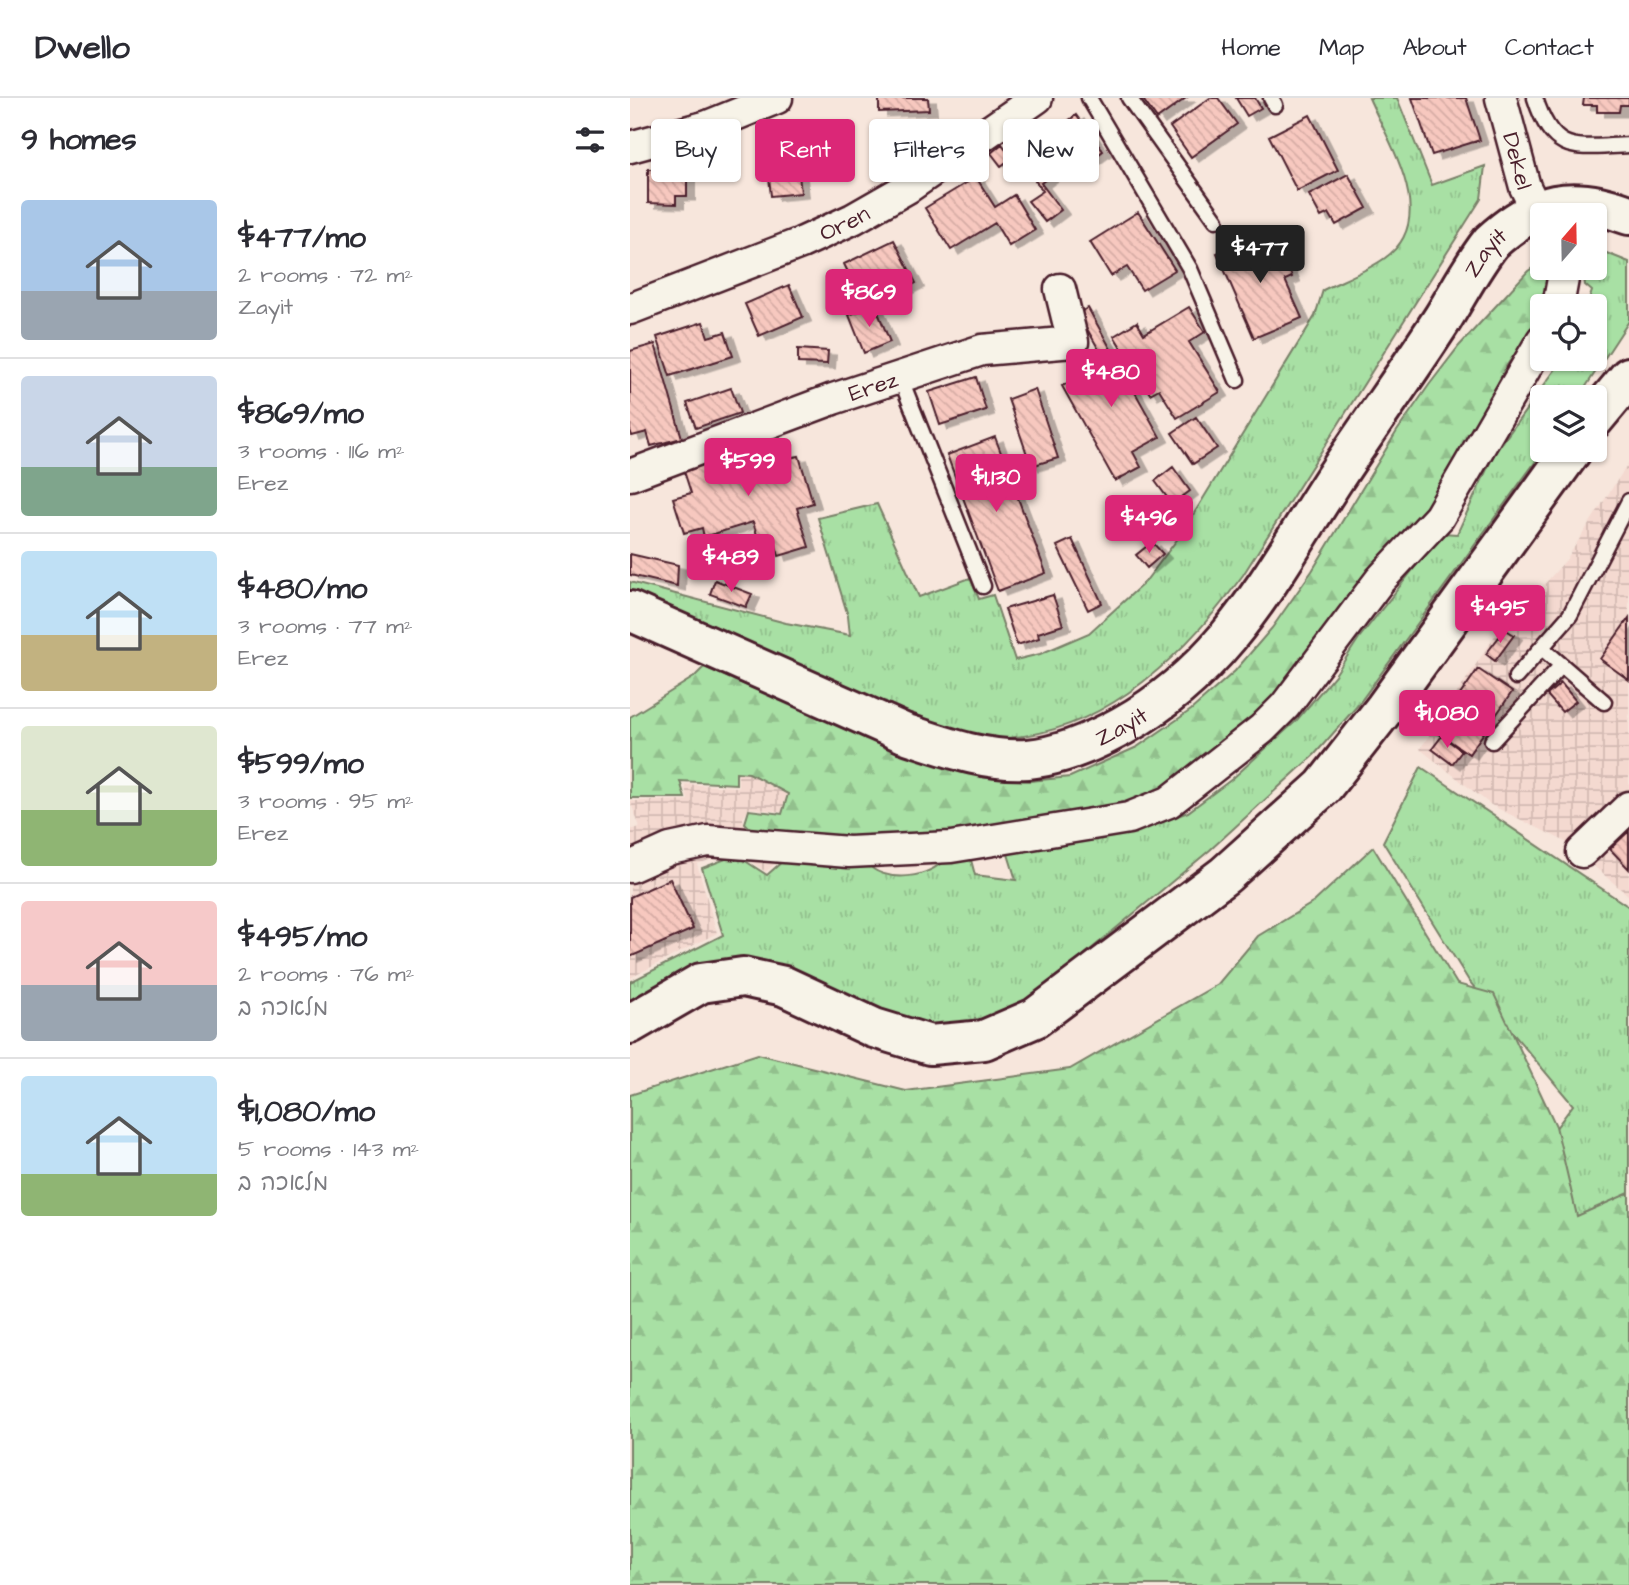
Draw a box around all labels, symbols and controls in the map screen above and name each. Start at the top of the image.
text: Dwello [35,25,130,71]
text: Home [1221,31,1281,65]
text: Map [1319,31,1364,65]
text: About [1402,31,1467,65]
text: Contact [1505,31,1594,65]
text: 9 homes [21,119,136,161]
chip: Buy [651,119,741,182]
chip: Rent [755,119,855,182]
chip: Filters [869,119,989,182]
chip: New [1003,119,1099,182]
icon: filters [571,121,609,159]
street label: Dekel [1494,129,1540,193]
street label: Oren [814,198,876,249]
north arrow [1530,203,1606,280]
map controls [1530,203,1607,462]
text: $477/mo [238,217,366,259]
street label: Zayit [1456,220,1514,283]
pin: $477 [1219,226,1301,285]
icon: home [77,228,161,312]
text: $477 [1232,232,1288,264]
text: 2 rooms · 72 m² [238,259,413,291]
pin: $869 [828,270,910,329]
text: $869 [841,276,897,308]
text: Zayit [238,291,293,323]
button: locate [1530,294,1607,371]
pin: $480 [1070,350,1152,409]
text: $480 [1082,356,1140,388]
street label: Erez [845,364,903,410]
button: layers [1530,385,1607,462]
text: $869/mo [238,393,364,435]
icon: home [77,404,161,488]
text: 3 rooms · 116 m² [238,435,405,467]
pin: $599 [707,438,789,498]
text: $599 [720,445,776,477]
pin: $1,130 [939,454,1053,514]
text: $1,130 [972,461,1021,493]
text: Erez [238,467,288,499]
pin: $496 [1108,496,1190,555]
text: $496 [1121,502,1177,534]
pin: $489 [690,534,772,594]
text: $489 [703,541,759,573]
text: $480/mo [238,568,367,610]
icon: home [77,579,161,663]
pin: $495 [1459,586,1541,645]
text: $495 [1471,592,1529,624]
text: 3 rooms · 77 m² [238,610,413,642]
text: Erez [238,642,288,674]
pin: $1,080 [1390,690,1504,750]
text: $1,080 [1415,697,1479,729]
street label: Zayit [1090,699,1155,754]
text: $599/mo [238,743,364,785]
icon: home [77,754,161,838]
text: 3 rooms · 95 m² [238,785,414,817]
text: Erez [238,817,288,849]
text: $495/mo [238,916,367,958]
icon: home [77,929,161,1013]
text: 2 rooms · 76 m² [238,958,414,990]
text: מלאכה ב [238,992,328,1024]
text: $1,080/mo [238,1091,375,1133]
icon: home [77,1104,161,1188]
text: 5 rooms · 143 m² [238,1133,419,1165]
text: מלאכה ב [238,1167,328,1199]

